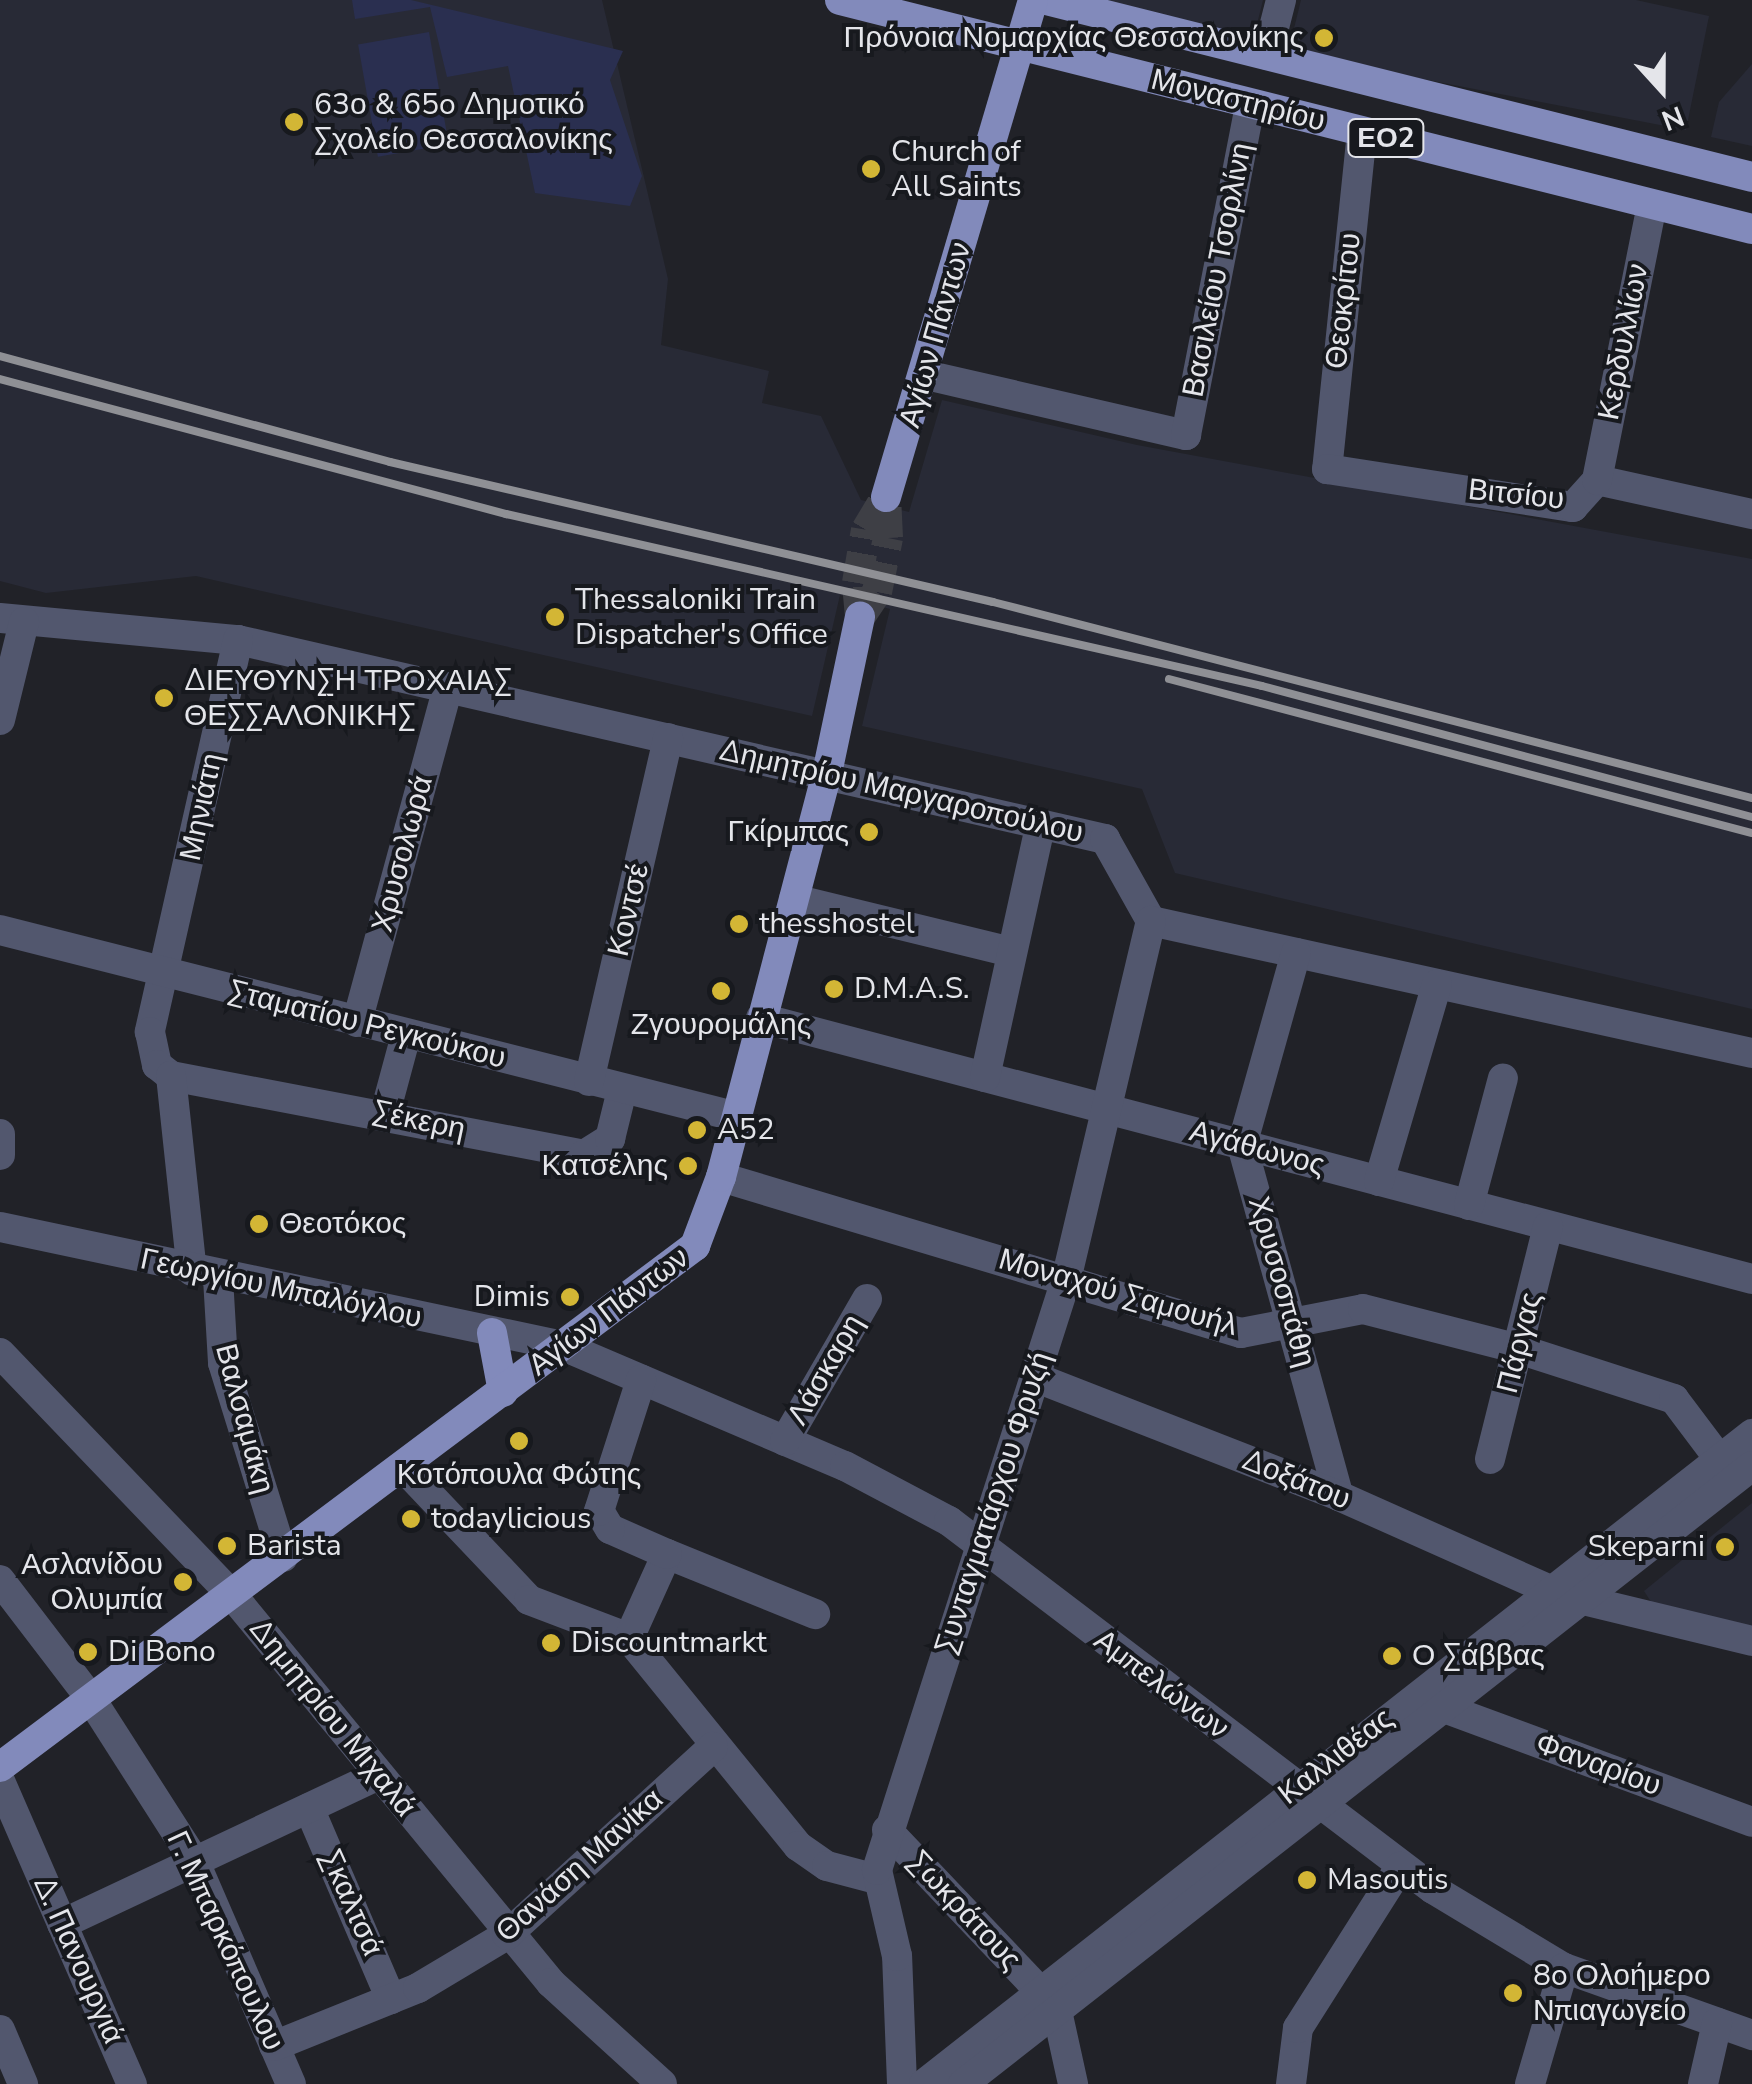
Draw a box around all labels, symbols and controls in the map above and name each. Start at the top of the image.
place label: Πρόνοια Νομαρχίας Θεσσαλονίκης [844,20,1304,56]
marker: Πρόνοια Νομαρχίας Θεσσαλονίκης [1313,27,1335,49]
north arrow [1612,40,1712,140]
street label: Μοναστηρίου [1147,62,1329,140]
place label: 63ο & 65o Δημοτικό Σχολείο Θεσσαλονίκης [314,87,613,158]
text: N [1656,97,1689,139]
marker: 63ο & 65o Δημοτικό Σχολείο Θεσσαλονίκης [283,111,305,133]
road number: ΕΟ2 [1346,115,1426,161]
place label: Church of All Saints [891,134,1022,204]
street label: Βασιλείου Τσορλίνη [1176,140,1260,400]
marker: Church of All Saints [860,158,882,180]
street label: Θεοκρίτου [1319,231,1369,371]
street label: Αγίων Πάντων [892,238,980,432]
street label: Κερδυλλίων [1591,261,1657,423]
street label: Βιτσίου [1466,472,1566,518]
place label: Thessaloniki Train Dispatcher's Office [575,582,828,652]
marker: Thessaloniki Train Dispatcher's Office [544,606,566,628]
place label: ΔΙΕΥΘΥΝΣΗ ΤΡΟΧΑΙΑΣ ΘΕΣΣΑΛΟΝΙΚΗΣ [184,663,512,734]
marker: ΔΙΕΥΘΥΝΣΗ ΤΡΟΧΑΙΑΣ ΘΕΣΣΑΛΟΝΙΚΗΣ [153,687,175,709]
street label: Δημητρίου Μαργαροπούλου [716,733,1086,851]
street label: Μηνιάτη [173,750,231,864]
street label: Χρυσολωρά [365,772,441,936]
place label: Γκίρμπας [728,814,849,850]
marker: Γκίρμπας [858,821,880,843]
street label: Κοντσέ [601,860,657,960]
place label: thesshostel [759,906,915,942]
marker: thesshostel [728,913,750,935]
place label: D.M.A.S. [854,971,970,1007]
street label: Σταματίου Ρεγκούκου [225,973,509,1077]
marker: D.M.A.S. [823,978,845,1000]
marker: Ζγουρομάλης [710,980,732,1002]
place label: Ζγουρομάλης [631,1007,811,1043]
street label: Σέκερη [370,1094,468,1148]
place label: A52 [717,1112,775,1148]
street label: Αγάθωνος [1186,1114,1328,1184]
marker: A52 [686,1119,708,1141]
place label: Κατσέλης [542,1148,668,1184]
marker: Κατσέλης [677,1155,699,1177]
street label: Χρυσοσπάθη [1240,1193,1322,1371]
place label: Θεοτόκος [279,1206,406,1242]
marker: Θεοτόκος [248,1213,270,1235]
street label: Αγίων Πάντων [522,1240,696,1384]
street label: Γεωργίου Μπαλόγλου [137,1242,425,1336]
street label: Μοναχού Σαμουήλ [994,1242,1242,1344]
place label: Dimis [474,1279,550,1315]
marker: Dimis [559,1286,581,1308]
street label: Πάργας [1490,1289,1550,1397]
street label: Λάσκαρη [780,1308,872,1432]
street label: Βαλσαμάκη [207,1340,281,1498]
street label: Συνταγματάρχου Φρυζή [928,1347,1060,1659]
marker: Κοτόπουλα Φώτης [508,1430,530,1452]
street label: Δοξάτου [1237,1442,1355,1518]
place label: Κοτόπουλα Φώτης [397,1457,641,1493]
place label: todaylicious [431,1501,591,1537]
marker: todaylicious [400,1508,422,1530]
place label: Barista [247,1528,342,1564]
place label: Skeparni [1588,1529,1705,1565]
marker: Barista [216,1535,238,1557]
marker: Skeparni [1714,1536,1736,1558]
place label: Ασλανίδου Ολυμπία [21,1547,163,1618]
marker: Ασλανίδου Ολυμπία [172,1571,194,1593]
street label: Δημητρίου Μιχαλά [241,1612,423,1824]
street label: Αμπελώνων [1087,1623,1235,1747]
place label: Discountmarkt [571,1625,767,1661]
marker: Discountmarkt [540,1632,562,1654]
place label: Di Bono [108,1634,216,1670]
place label: Ο Σάββας [1412,1638,1545,1674]
marker: Di Bono [77,1641,99,1663]
marker: Ο Σάββας [1381,1645,1403,1667]
street label: Καλλιθέας [1272,1701,1400,1813]
street label: Φαναρίου [1531,1726,1665,1804]
street label: Θανάση Μανίκα [489,1782,671,1950]
street label: Γ. Μπαρκόπουλου [158,1826,292,2056]
street label: Σκαλτσά [312,1844,390,1962]
street label: Σωκράτους [900,1844,1028,1978]
place label: Masoutis [1327,1862,1448,1898]
marker: Masoutis [1296,1869,1318,1891]
street label: Δ. Πανουργιά [25,1871,131,2049]
place label: 8o Ολοήμερο Νπιαγωγείο [1533,1958,1711,2028]
marker: 8o Ολοήμερο Νπιαγωγείο [1502,1982,1524,2004]

